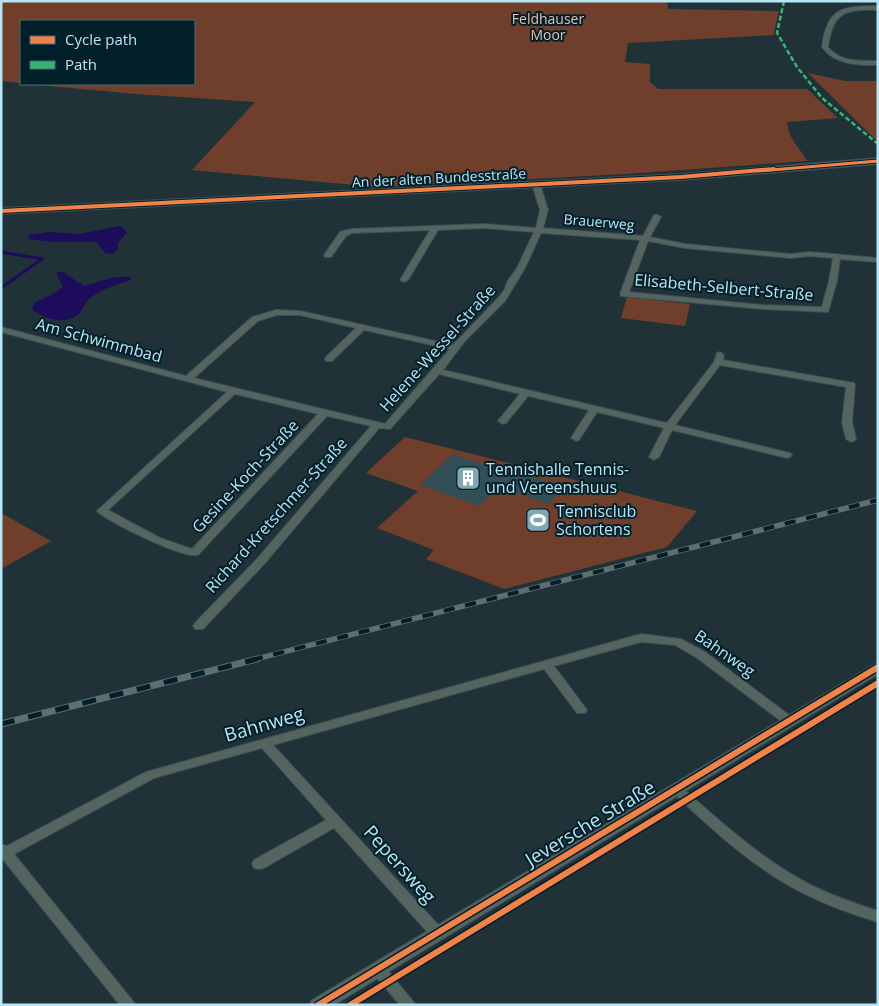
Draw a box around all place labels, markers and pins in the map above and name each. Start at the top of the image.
place label: Tennishalle Tennis- und Vereenshuus [486,458,629,498]
building icon: Tennishalle Tennis- und Vereenshuus [455,465,481,491]
place label: Tennisclub Schortens [556,500,636,540]
sports icon: Tennisclub Schortens [525,507,551,533]

